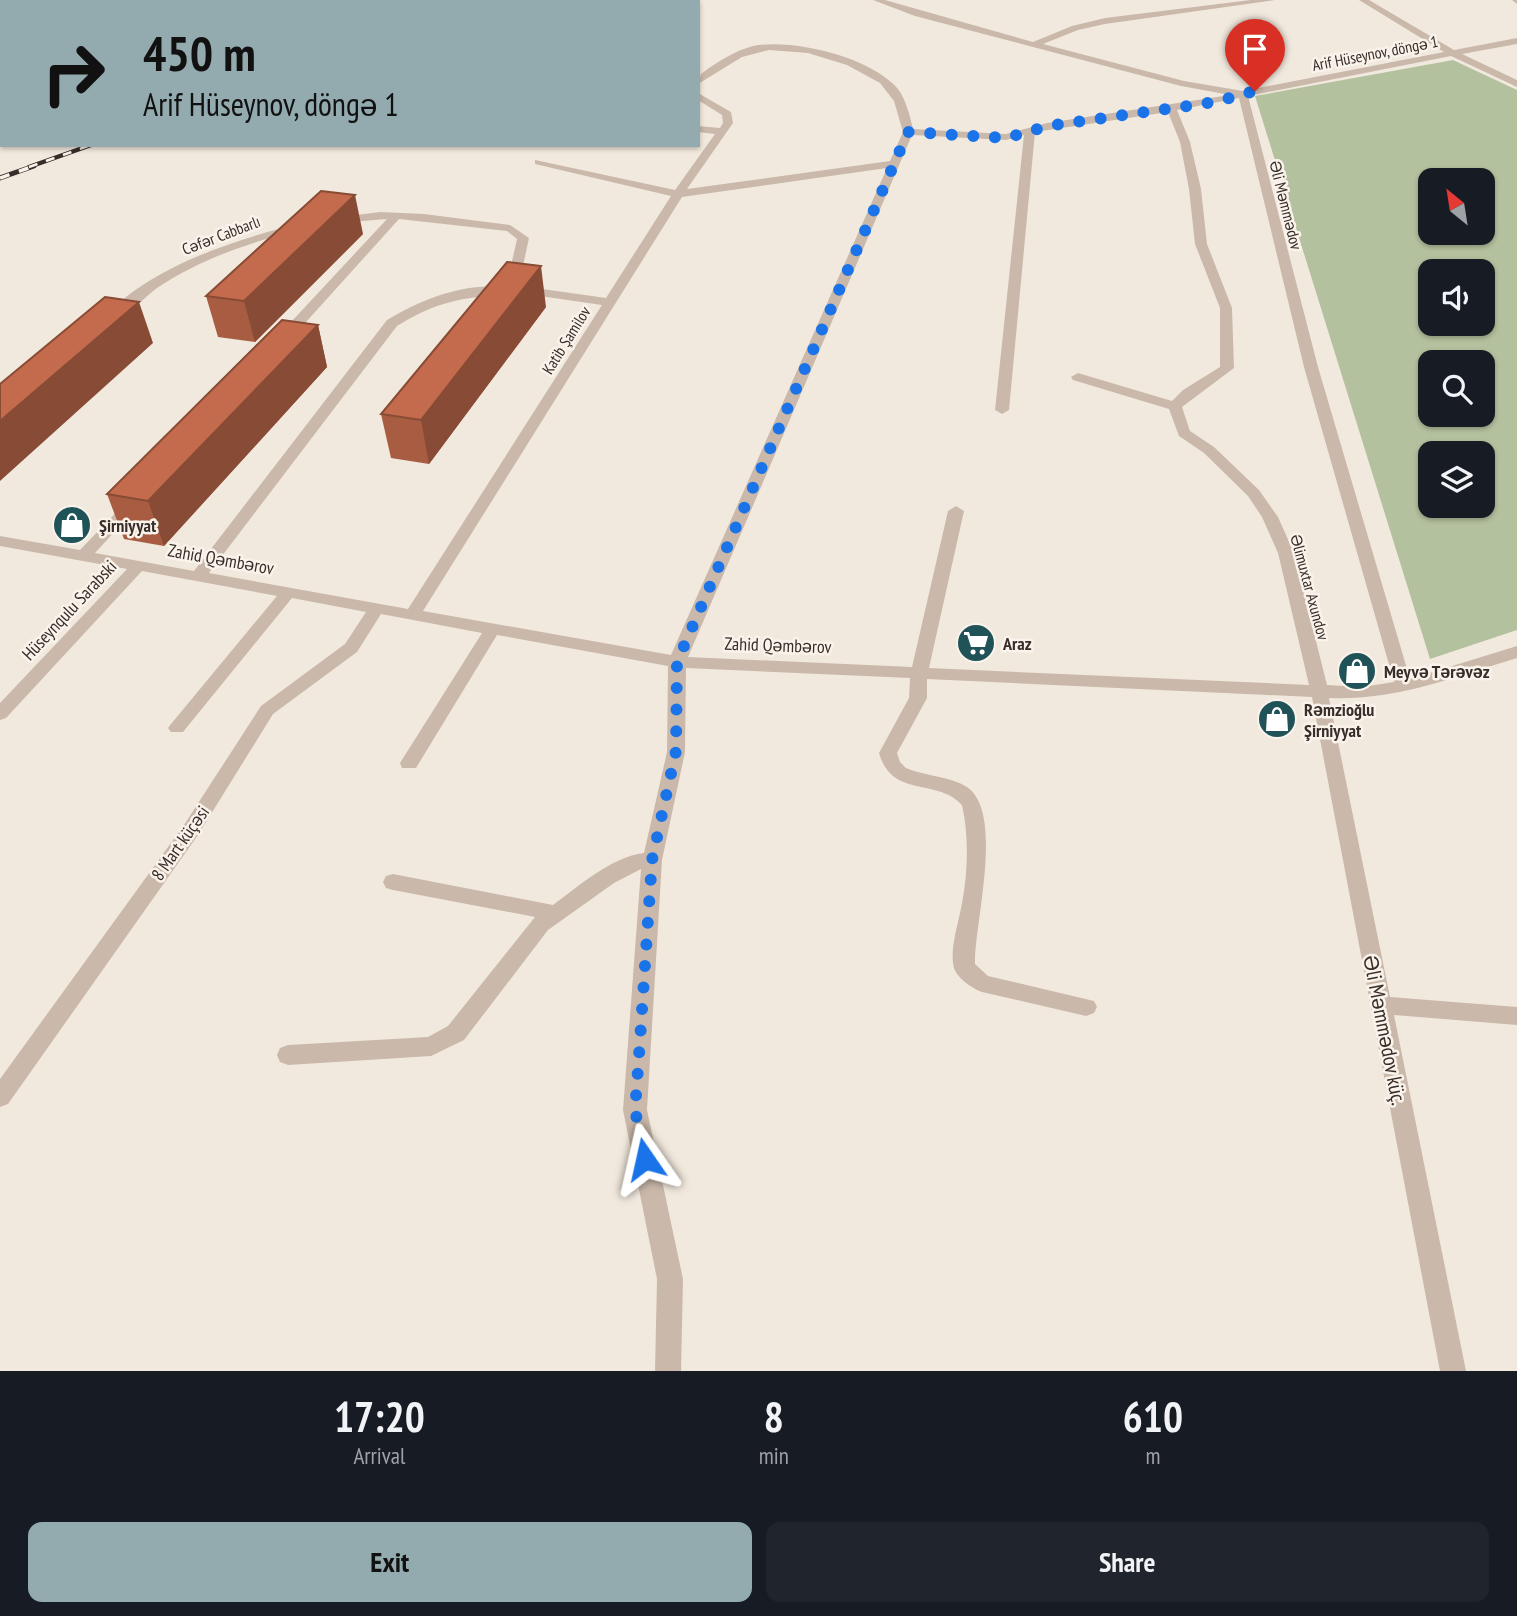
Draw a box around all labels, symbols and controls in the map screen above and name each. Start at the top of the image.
pin [1225,19,1285,91]
text: 450 m [143,21,256,85]
icon: right [28,28,119,119]
icon: arrive [1236,30,1274,68]
street label: Arif Hüseynov, döngə 1 [1310,31,1440,75]
text: Arif Hüseynov, döngə 1 [143,83,399,125]
street label: Əli Məmmədov [1265,158,1307,252]
north arrow [1418,168,1494,245]
map controls [1418,168,1495,518]
street label: Cəfər Cabbarlı [179,211,263,259]
button: sound [1418,259,1495,336]
street label: Katib Şamilov [537,302,595,378]
button: search [1418,350,1495,427]
button: layers [1418,441,1495,518]
shop icon: Şirniyyat [51,504,93,546]
place label: Şirniyyat [99,514,157,537]
street label: Əlimuxtar Axundov [1286,532,1334,643]
street label: Zahid Qəmbərov [166,538,276,580]
street label: Hüseynqulu Sarabski [17,555,121,665]
supermarket icon: Araz [955,622,997,664]
street label: Zahid Qəmbərov [724,632,832,658]
place label: Araz [1002,632,1032,655]
shop icon: Meyvə Tərəvəz [1336,650,1378,692]
place label: Meyvə Tərəvəz [1384,660,1490,683]
shop icon: Rəmzioğlu Şirniyyat [1256,698,1298,740]
place label: Rəmzioğlu Şirniyyat [1304,698,1374,742]
street label: 8 Mart küçəsi [146,801,214,885]
street label: Əli Məmmədov küç. [1357,953,1413,1107]
position arrow [608,1122,682,1196]
text: 17:20 [334,1389,425,1444]
text: 8 [764,1389,784,1444]
text: 610 [1123,1389,1183,1444]
text: Arrival [353,1441,405,1470]
text: min [759,1441,789,1470]
text: m [1145,1441,1160,1470]
button: Exit [28,1522,752,1602]
button: Share [766,1522,1489,1602]

